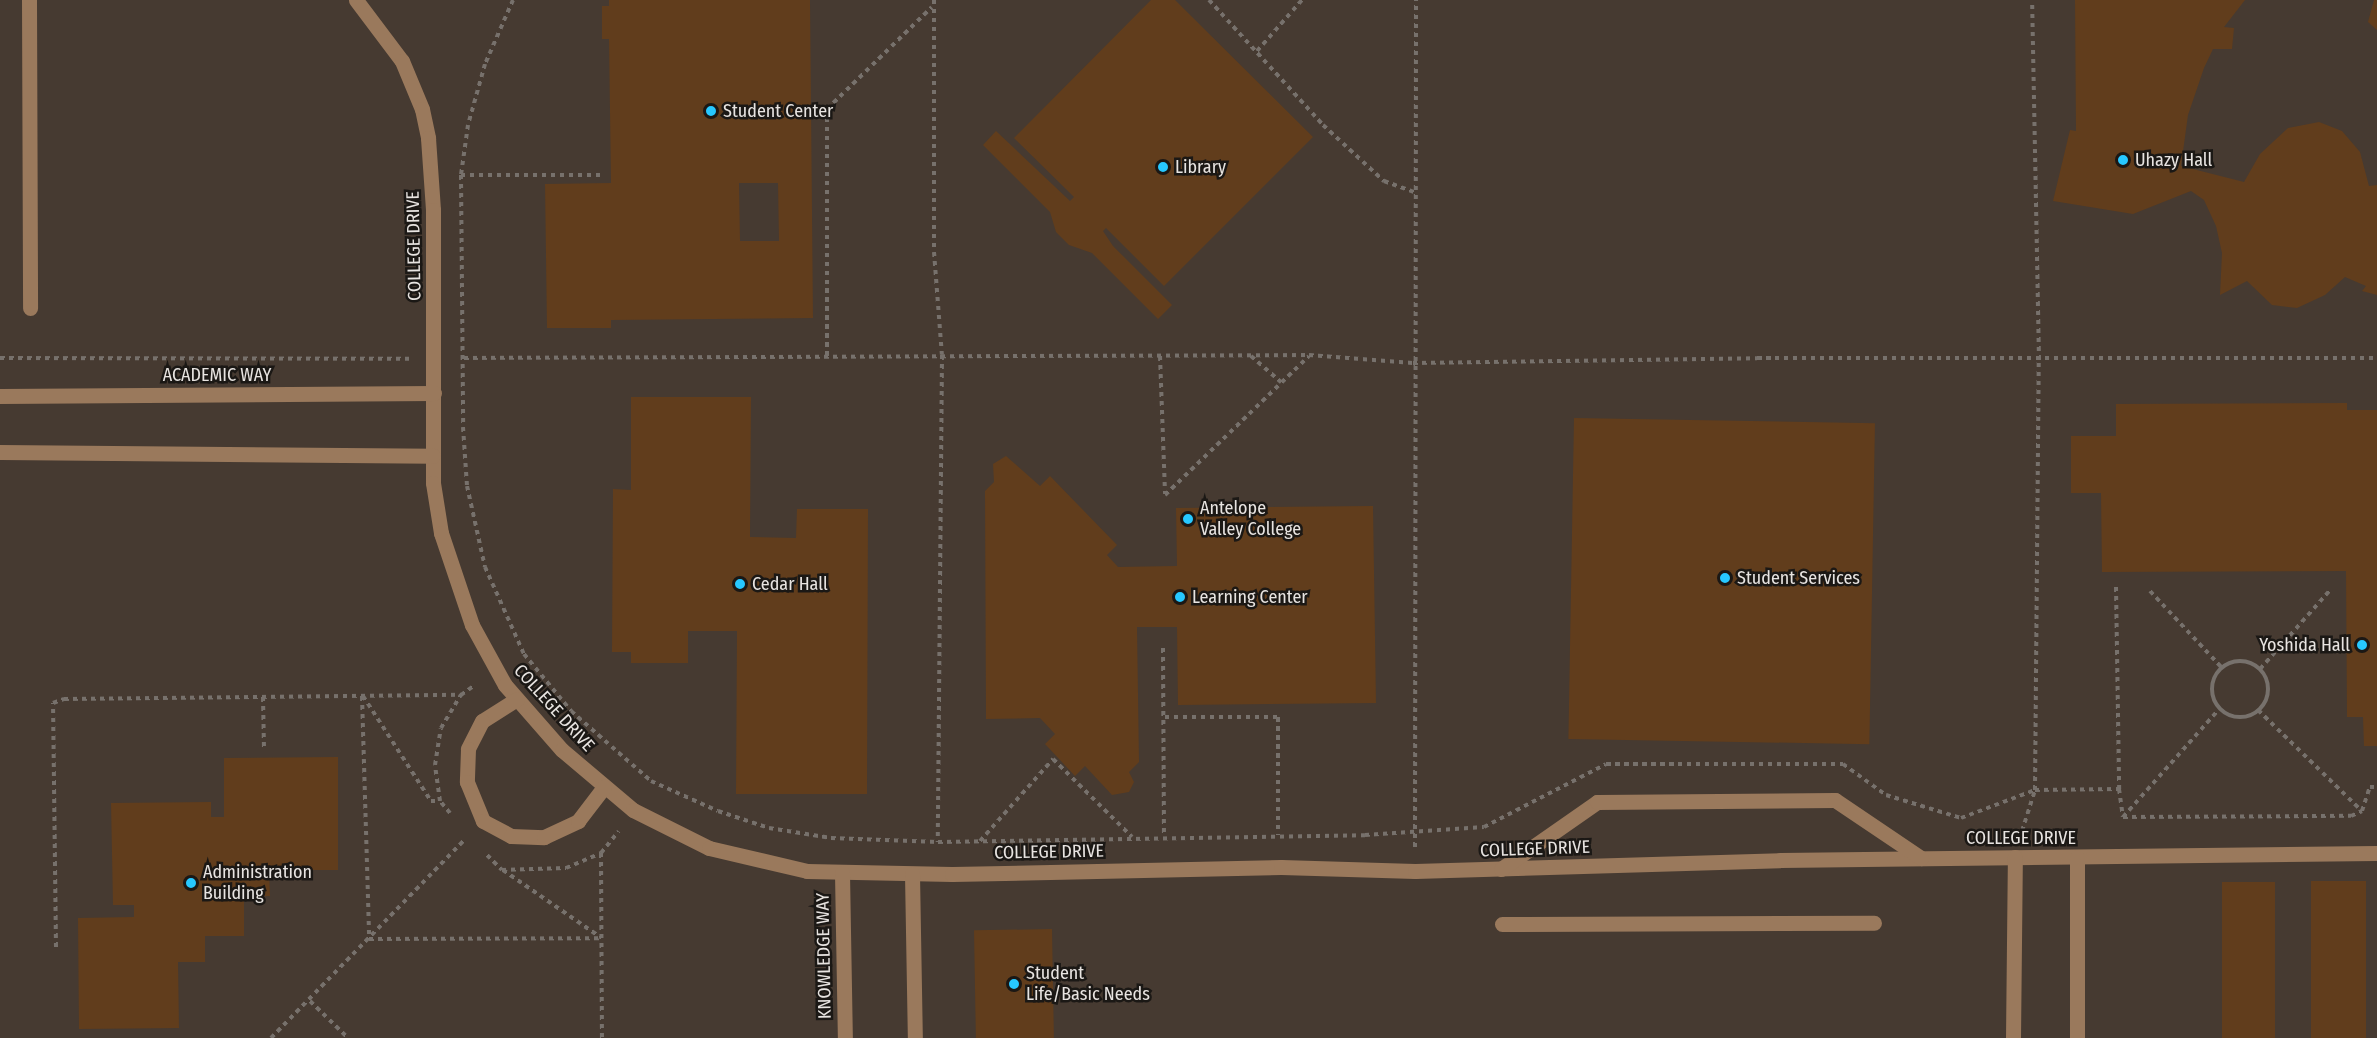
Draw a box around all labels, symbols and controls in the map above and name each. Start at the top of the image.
place label: Student Center [723,100,833,122]
marker: Student Center [704,104,718,118]
place label: Uhazy Hall [2135,149,2212,171]
marker: Uhazy Hall [2116,153,2130,167]
place label: Library [1175,156,1226,178]
marker: Library [1156,160,1170,174]
street label: COLLEGE DRIVE [402,191,426,301]
street label: ACADEMIC WAY [163,364,271,386]
place label: Antelope Valley College [1200,498,1301,540]
marker: Antelope Valley College [1181,512,1195,526]
place label: Student Services [1737,567,1860,589]
marker: Student Services [1718,571,1732,585]
place label: Cedar Hall [752,573,828,595]
marker: Cedar Hall [733,577,747,591]
place label: Learning Center [1192,586,1308,608]
marker: Learning Center [1173,590,1187,604]
place label: Yoshida Hall [2259,634,2350,656]
marker: Yoshida Hall [2355,638,2369,652]
street label: COLLEGE DRIVE [509,660,599,756]
street label: COLLEGE DRIVE [1966,827,2076,849]
street label: COLLEGE DRIVE [1480,836,1590,862]
street label: COLLEGE DRIVE [994,840,1104,864]
place label: Administration Building [203,862,312,904]
marker: Administration Building [184,876,198,890]
street label: KNOWLEDGE WAY [812,893,836,1019]
place label: Student Life/Basic Needs [1026,963,1150,1006]
marker: Student Life/Basic Needs [1007,977,1021,991]

